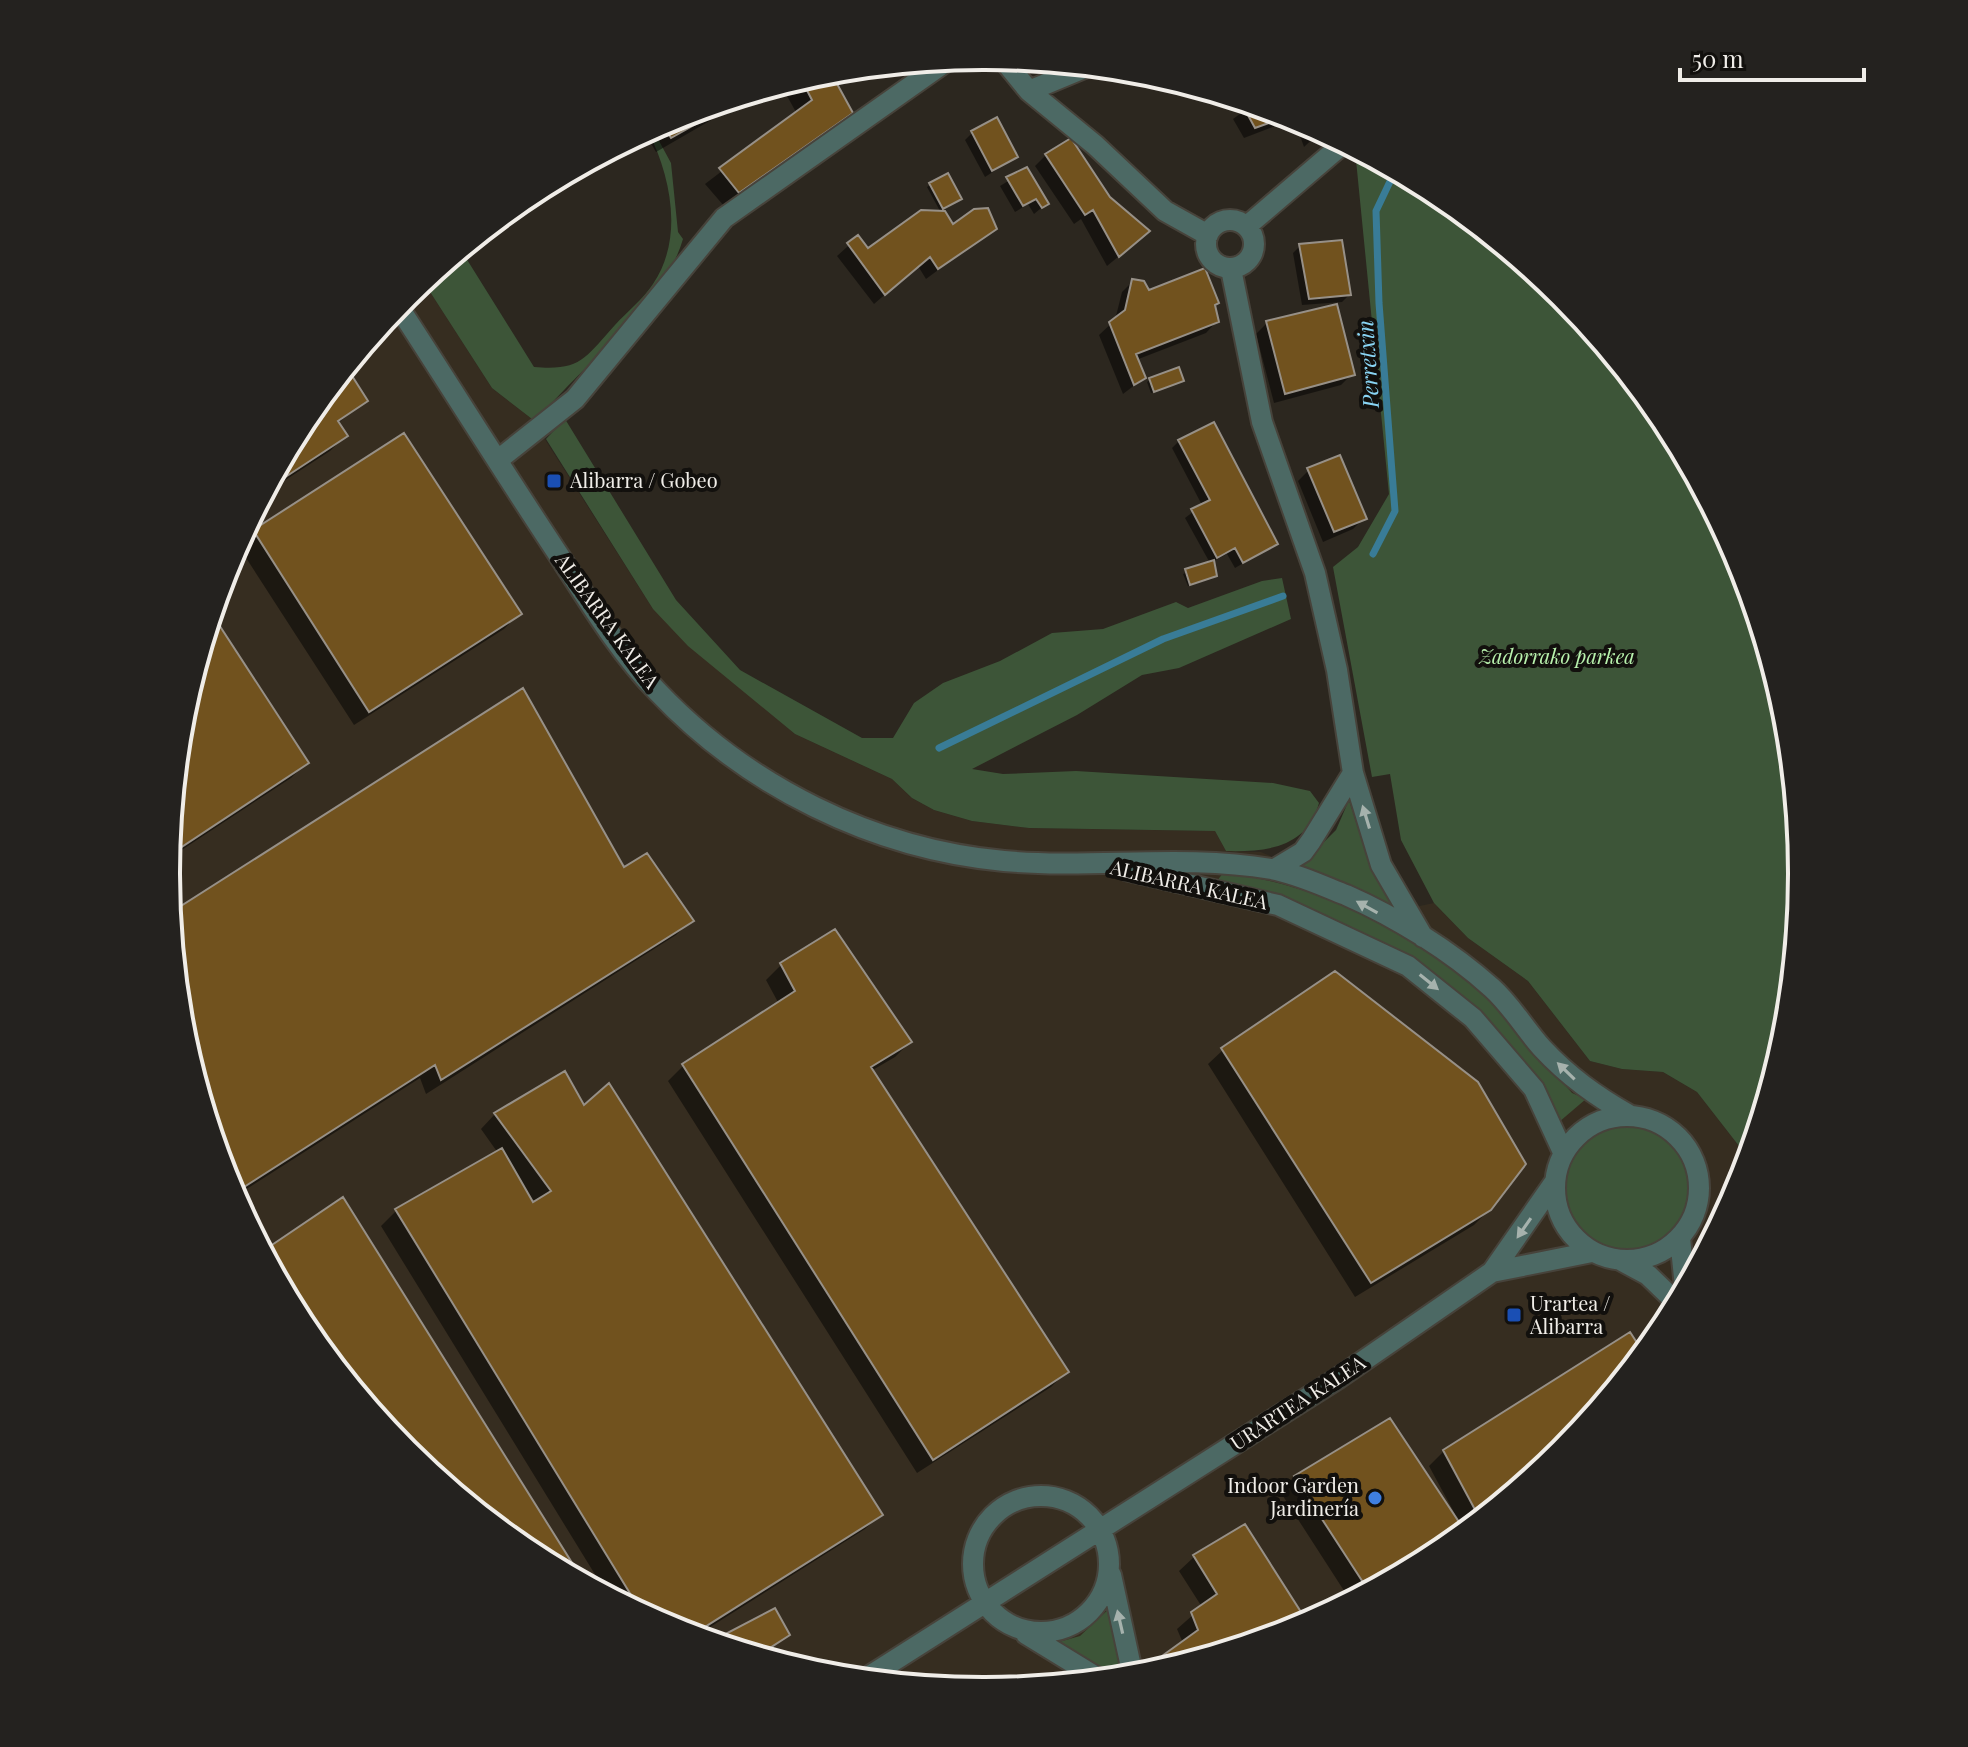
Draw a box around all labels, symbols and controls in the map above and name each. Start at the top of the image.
scale bar [1680,32,1864,82]
text: 50 m [1692,42,1744,74]
water label: Perretxin [1349,319,1385,410]
place label: Alibarra / Gobeo [569,466,718,493]
marker: Alibarra / Gobeo [545,472,563,490]
street label: ALIBARRA KALEA [550,546,667,693]
park label: Zadorrako parkea [1478,642,1635,669]
one-way arrow [1360,804,1372,828]
street label: ALIBARRA KALEA [1107,852,1271,915]
one-way arrow [1356,900,1379,914]
one-way arrow [1419,974,1439,990]
one-way arrow [1557,1062,1576,1081]
one-way arrow [1516,1217,1532,1238]
place label: Urartea / Alibarra [1529,1289,1610,1339]
marker: Urartea / Alibarra [1505,1306,1523,1324]
street label: URARTEA KALEA [1225,1348,1370,1455]
place label: Indoor Garden Jardinería [1227,1471,1359,1521]
marker: Indoor Garden Jardinería [1366,1489,1384,1507]
one-way arrow [1113,1610,1126,1635]

